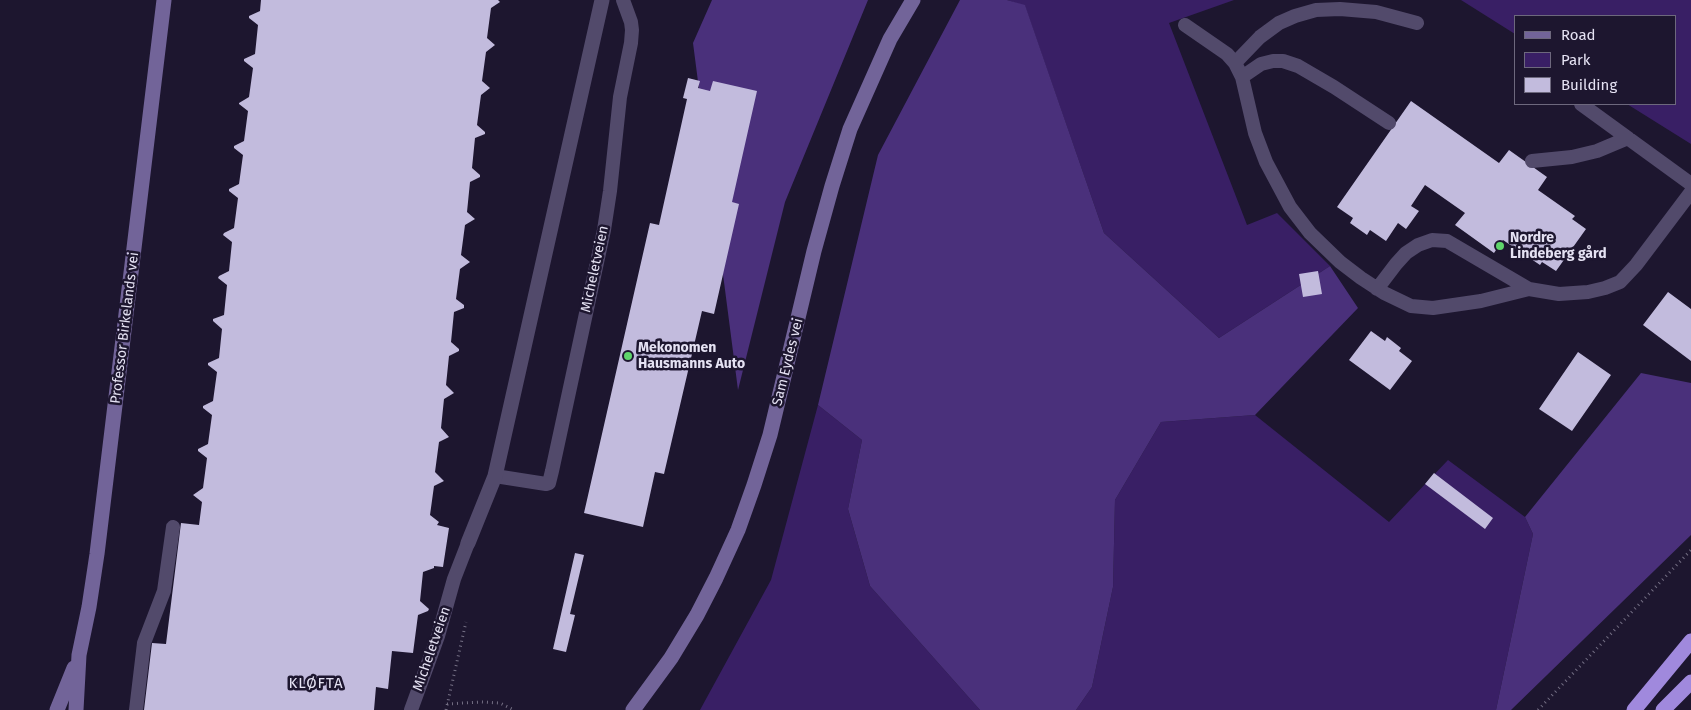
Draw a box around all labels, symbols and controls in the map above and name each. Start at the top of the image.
legend [1514,15,1676,105]
text: Road [1561,26,1596,44]
text: Park [1561,51,1591,69]
text: Building [1561,76,1617,94]
street label: Micheletveien [578,224,612,314]
place label: Nordre Lindeberg gård [1510,230,1607,262]
marker: Nordre Lindeberg gård [1494,240,1506,252]
street label: Professor Birkelands vei [107,251,143,405]
street label: Sam Eydes vei [769,316,807,408]
place label: Mekonomen Hausmanns Auto [638,340,745,372]
marker: Mekonomen Hausmanns Auto [622,350,634,362]
street label: Micheletveien [410,605,454,693]
district label: KLØFTA [288,675,344,693]

